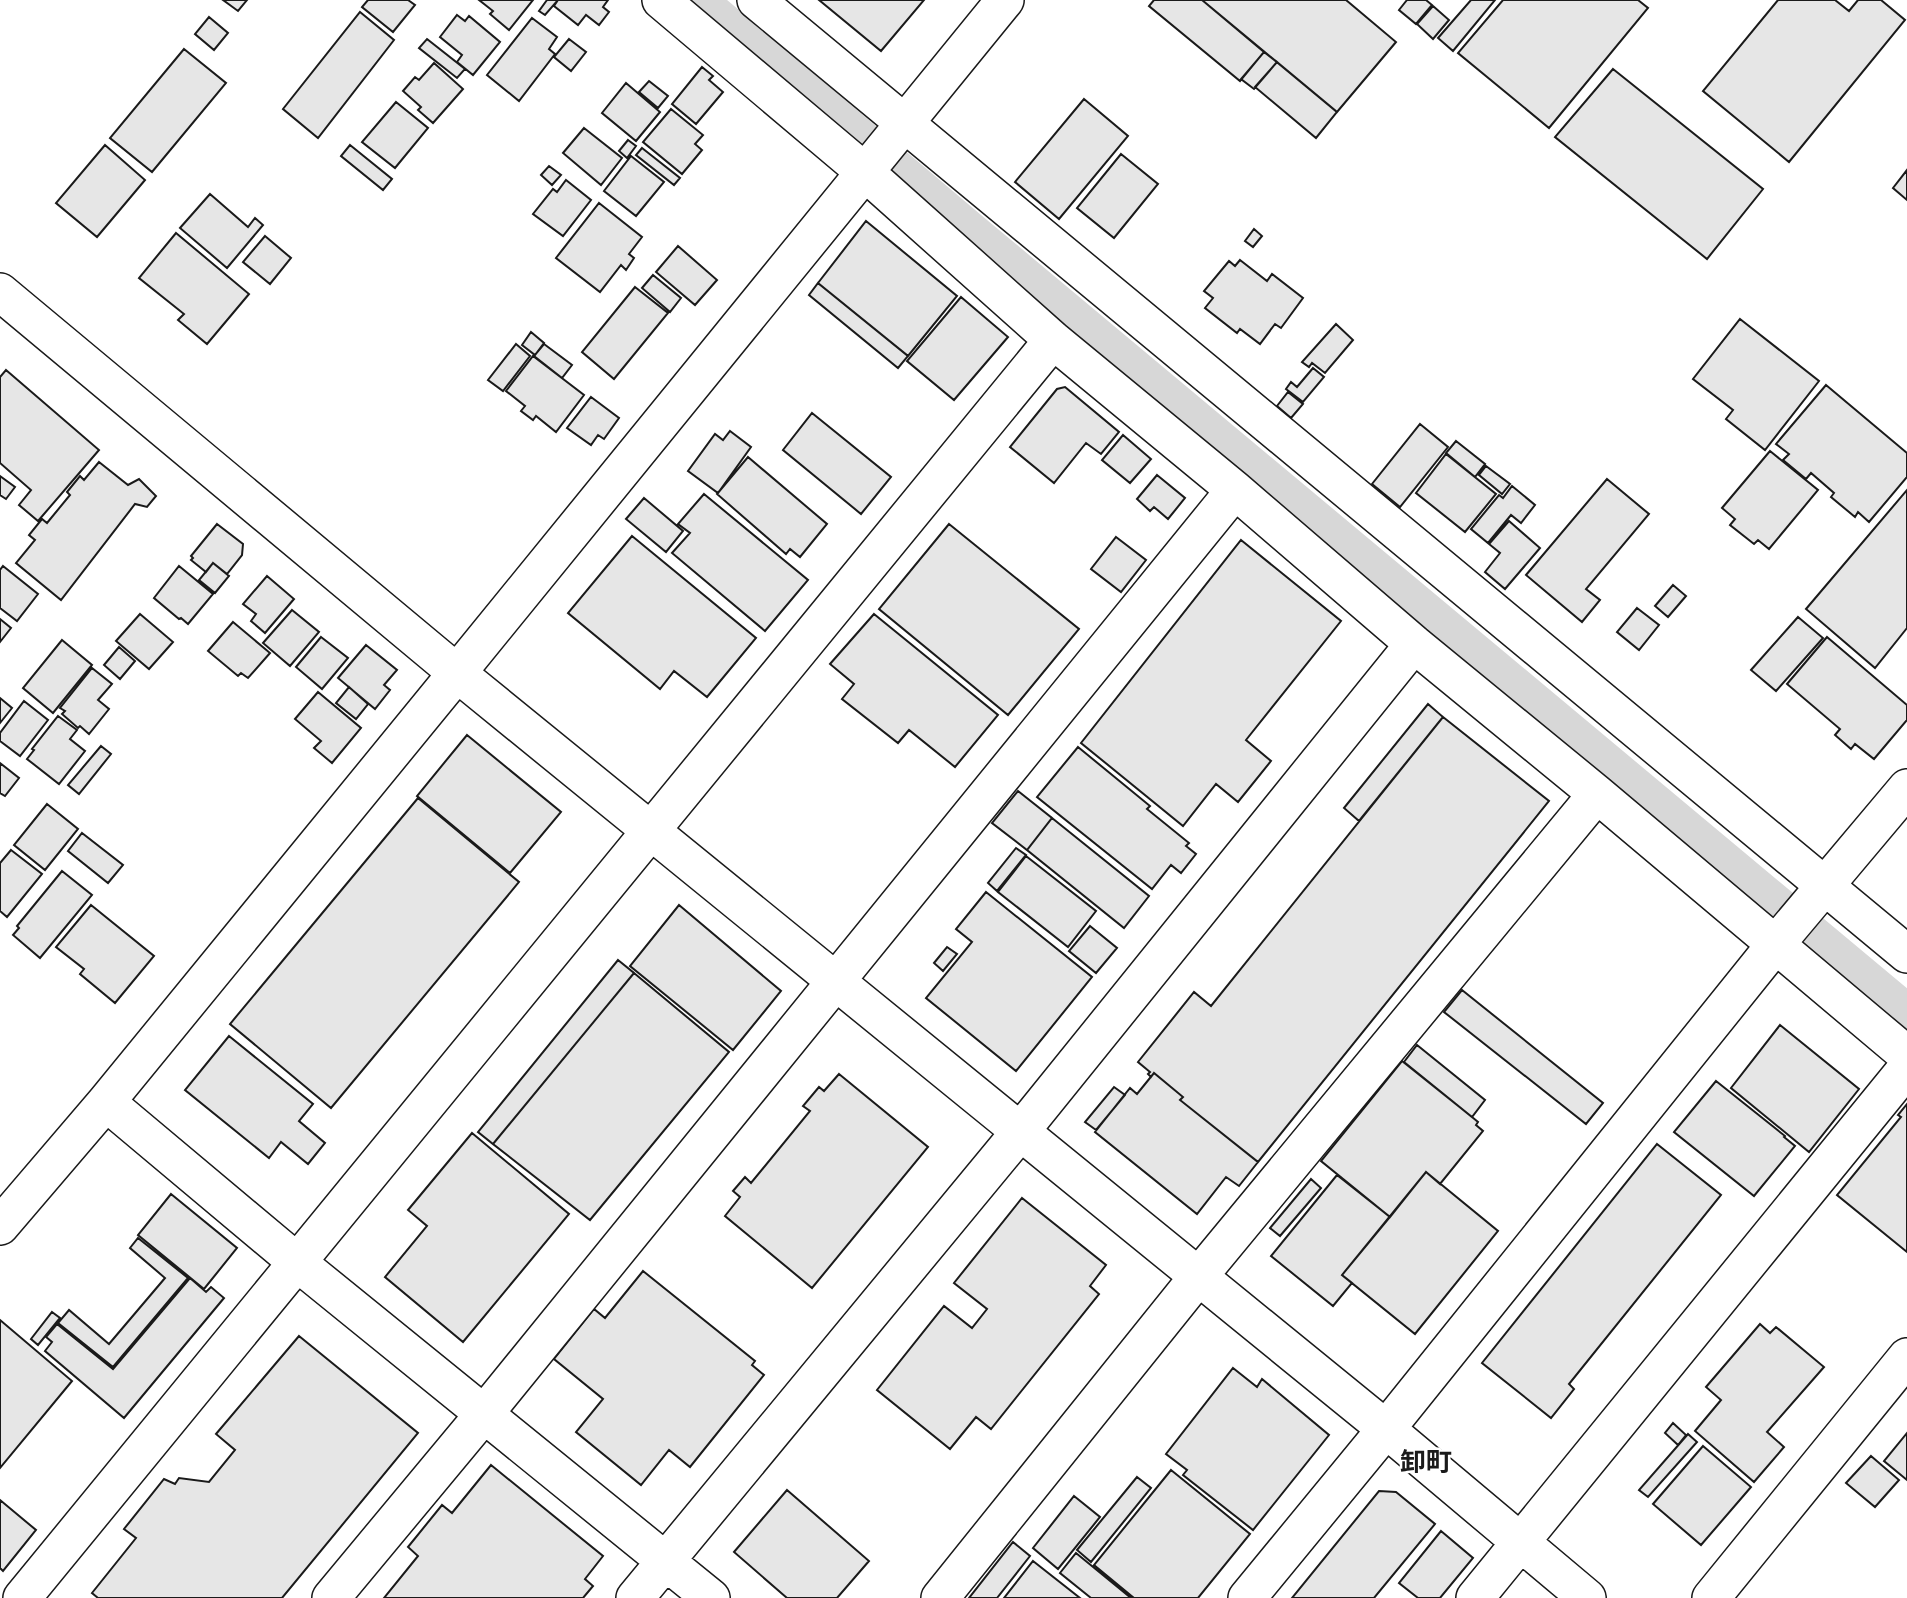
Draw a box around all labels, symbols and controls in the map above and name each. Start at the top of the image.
district label: 卸町 [1400,1443,1452,1481]

